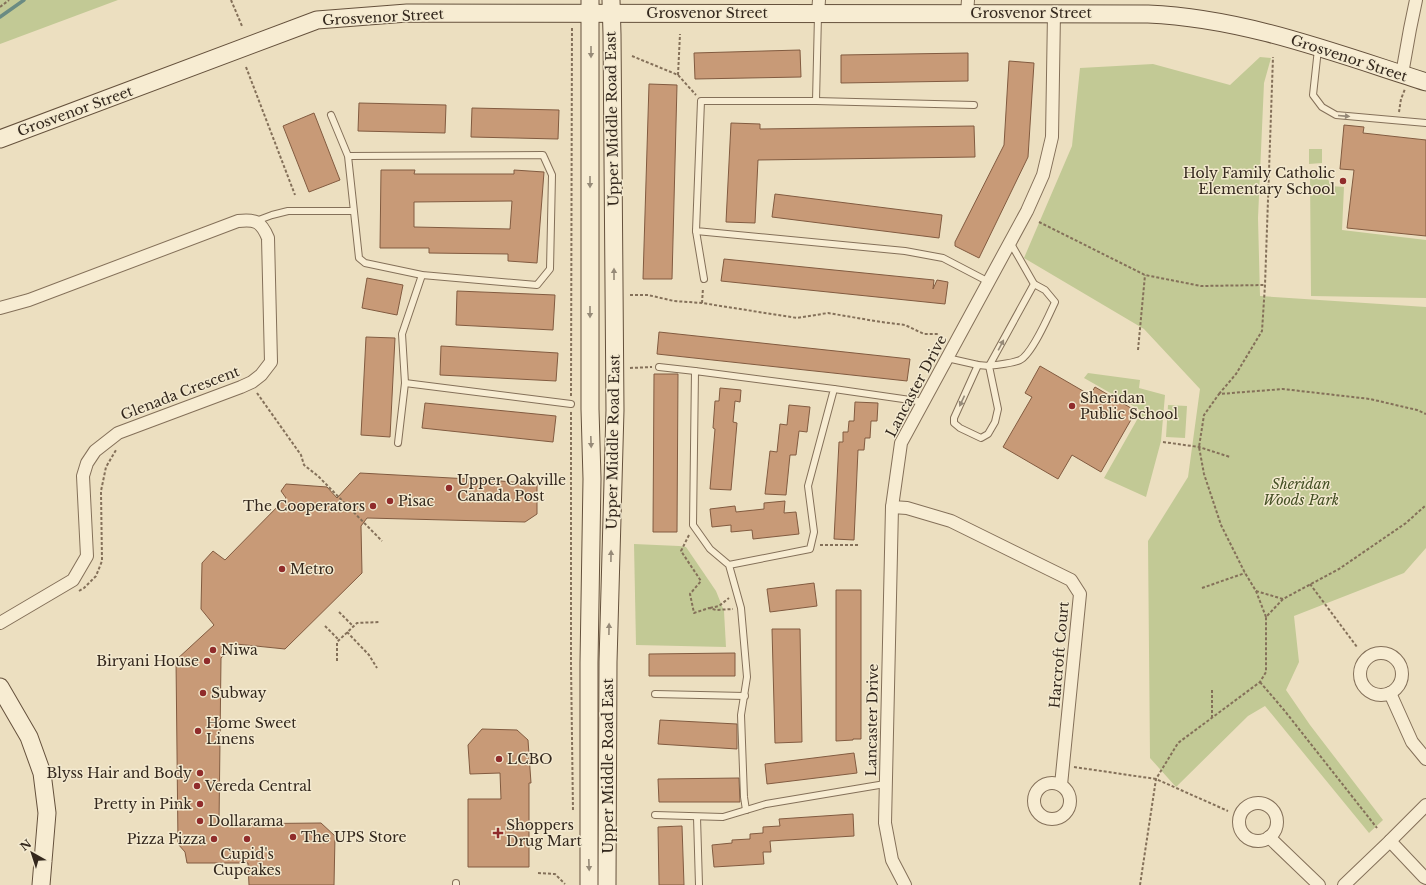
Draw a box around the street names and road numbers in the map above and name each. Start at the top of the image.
street label: Grosvenor Street [646,4,768,22]
street label: Grosvenor Street [970,4,1092,22]
street label: Grosvenor Street [322,5,445,29]
street label: Upper Middle Road East [601,30,623,207]
street label: Grosvenor Street [1288,31,1410,86]
street label: Grosvenor Street [15,82,136,140]
street label: Lancaster Drive [882,332,950,440]
street label: Upper Middle Road East [602,353,624,530]
street label: Glenada Crescent [118,362,243,424]
street label: Harcroft Court [1045,600,1073,709]
street label: Lancaster Drive [862,663,882,777]
street label: Upper Middle Road East [599,678,617,854]

